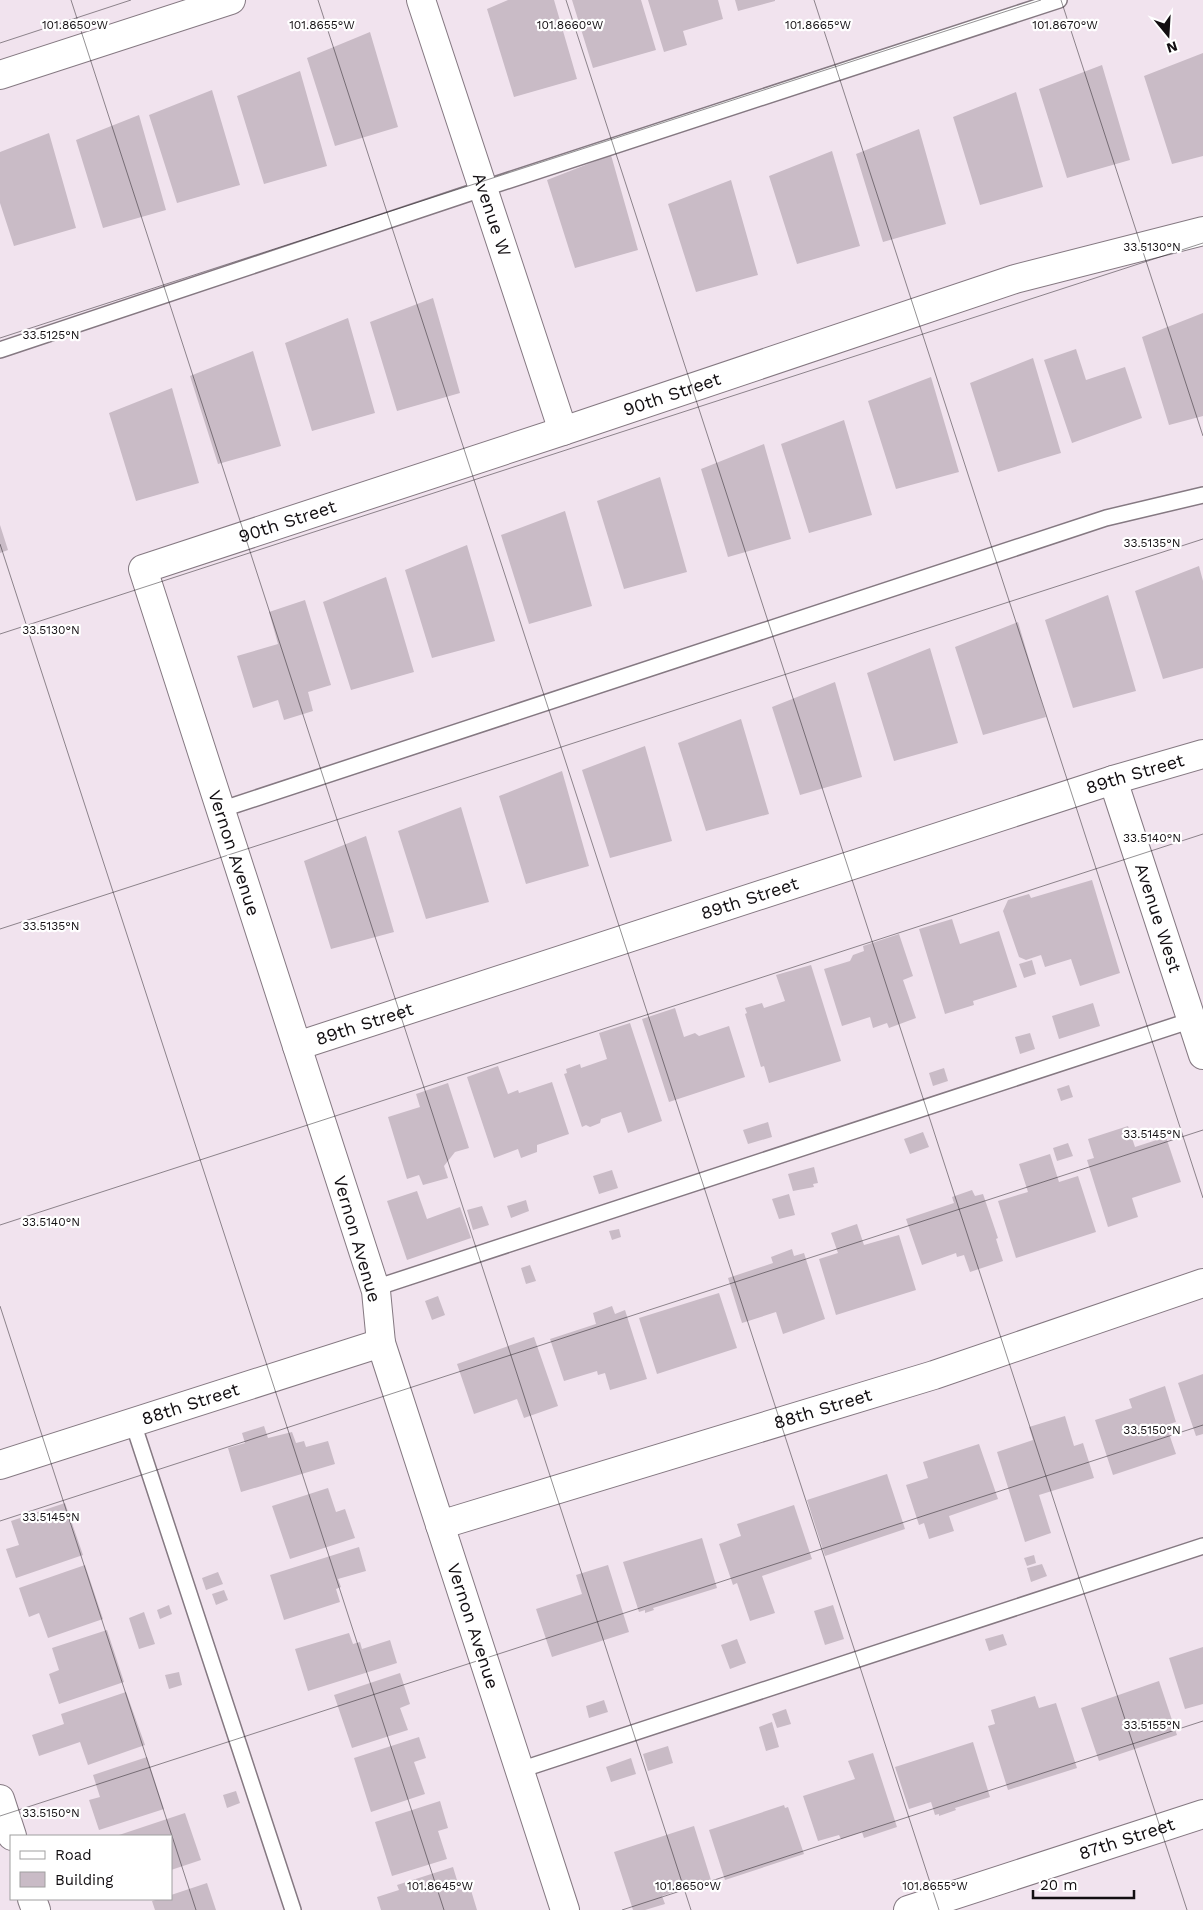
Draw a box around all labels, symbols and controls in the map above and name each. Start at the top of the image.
north arrow [1143,10,1193,60]
text: 101.8650°W [42,18,109,32]
text: 101.8655°W [289,18,355,32]
text: 101.8660°W [537,18,604,32]
text: 101.8665°W [785,18,851,32]
text: 101.8670°W [1032,18,1098,32]
text: N [1165,38,1179,57]
street label: Avenue W [469,170,516,259]
text: 33.5130°N [1123,240,1181,254]
text: 33.5125°N [22,328,80,342]
street label: 90th Street [620,368,724,420]
street label: 90th Street [236,495,339,547]
text: 33.5135°N [1123,536,1181,550]
text: 33.5130°N [22,623,80,637]
street label: 89th Street [1083,749,1187,798]
street label: Vernon Avenue [204,787,265,918]
text: 33.5140°N [1123,831,1181,845]
street label: Avenue West [1131,860,1186,975]
street label: 89th Street [698,872,801,924]
text: 33.5135°N [22,919,80,933]
street label: 89th Street [313,998,416,1049]
text: 33.5145°N [1123,1127,1181,1141]
street label: Vernon Avenue [329,1173,386,1305]
text: 33.5140°N [22,1215,80,1229]
street label: 88th Street [139,1378,242,1429]
street label: 88th Street [771,1383,875,1433]
text: 33.5150°N [1123,1423,1181,1437]
text: 33.5145°N [22,1510,80,1524]
street label: Vernon Avenue [443,1560,504,1691]
text: 33.5155°N [1123,1718,1181,1732]
text: 33.5150°N [22,1806,80,1820]
street label: 87th Street [1076,1813,1178,1864]
legend [10,1835,172,1900]
text: Road [55,1846,92,1864]
scale bar [1033,1868,1134,1900]
text: Building [55,1871,113,1889]
text: 20 m [1040,1876,1078,1894]
text: 101.8645°W [407,1879,474,1893]
text: 101.8650°W [655,1879,722,1893]
text: 101.8655°W [902,1879,968,1893]

